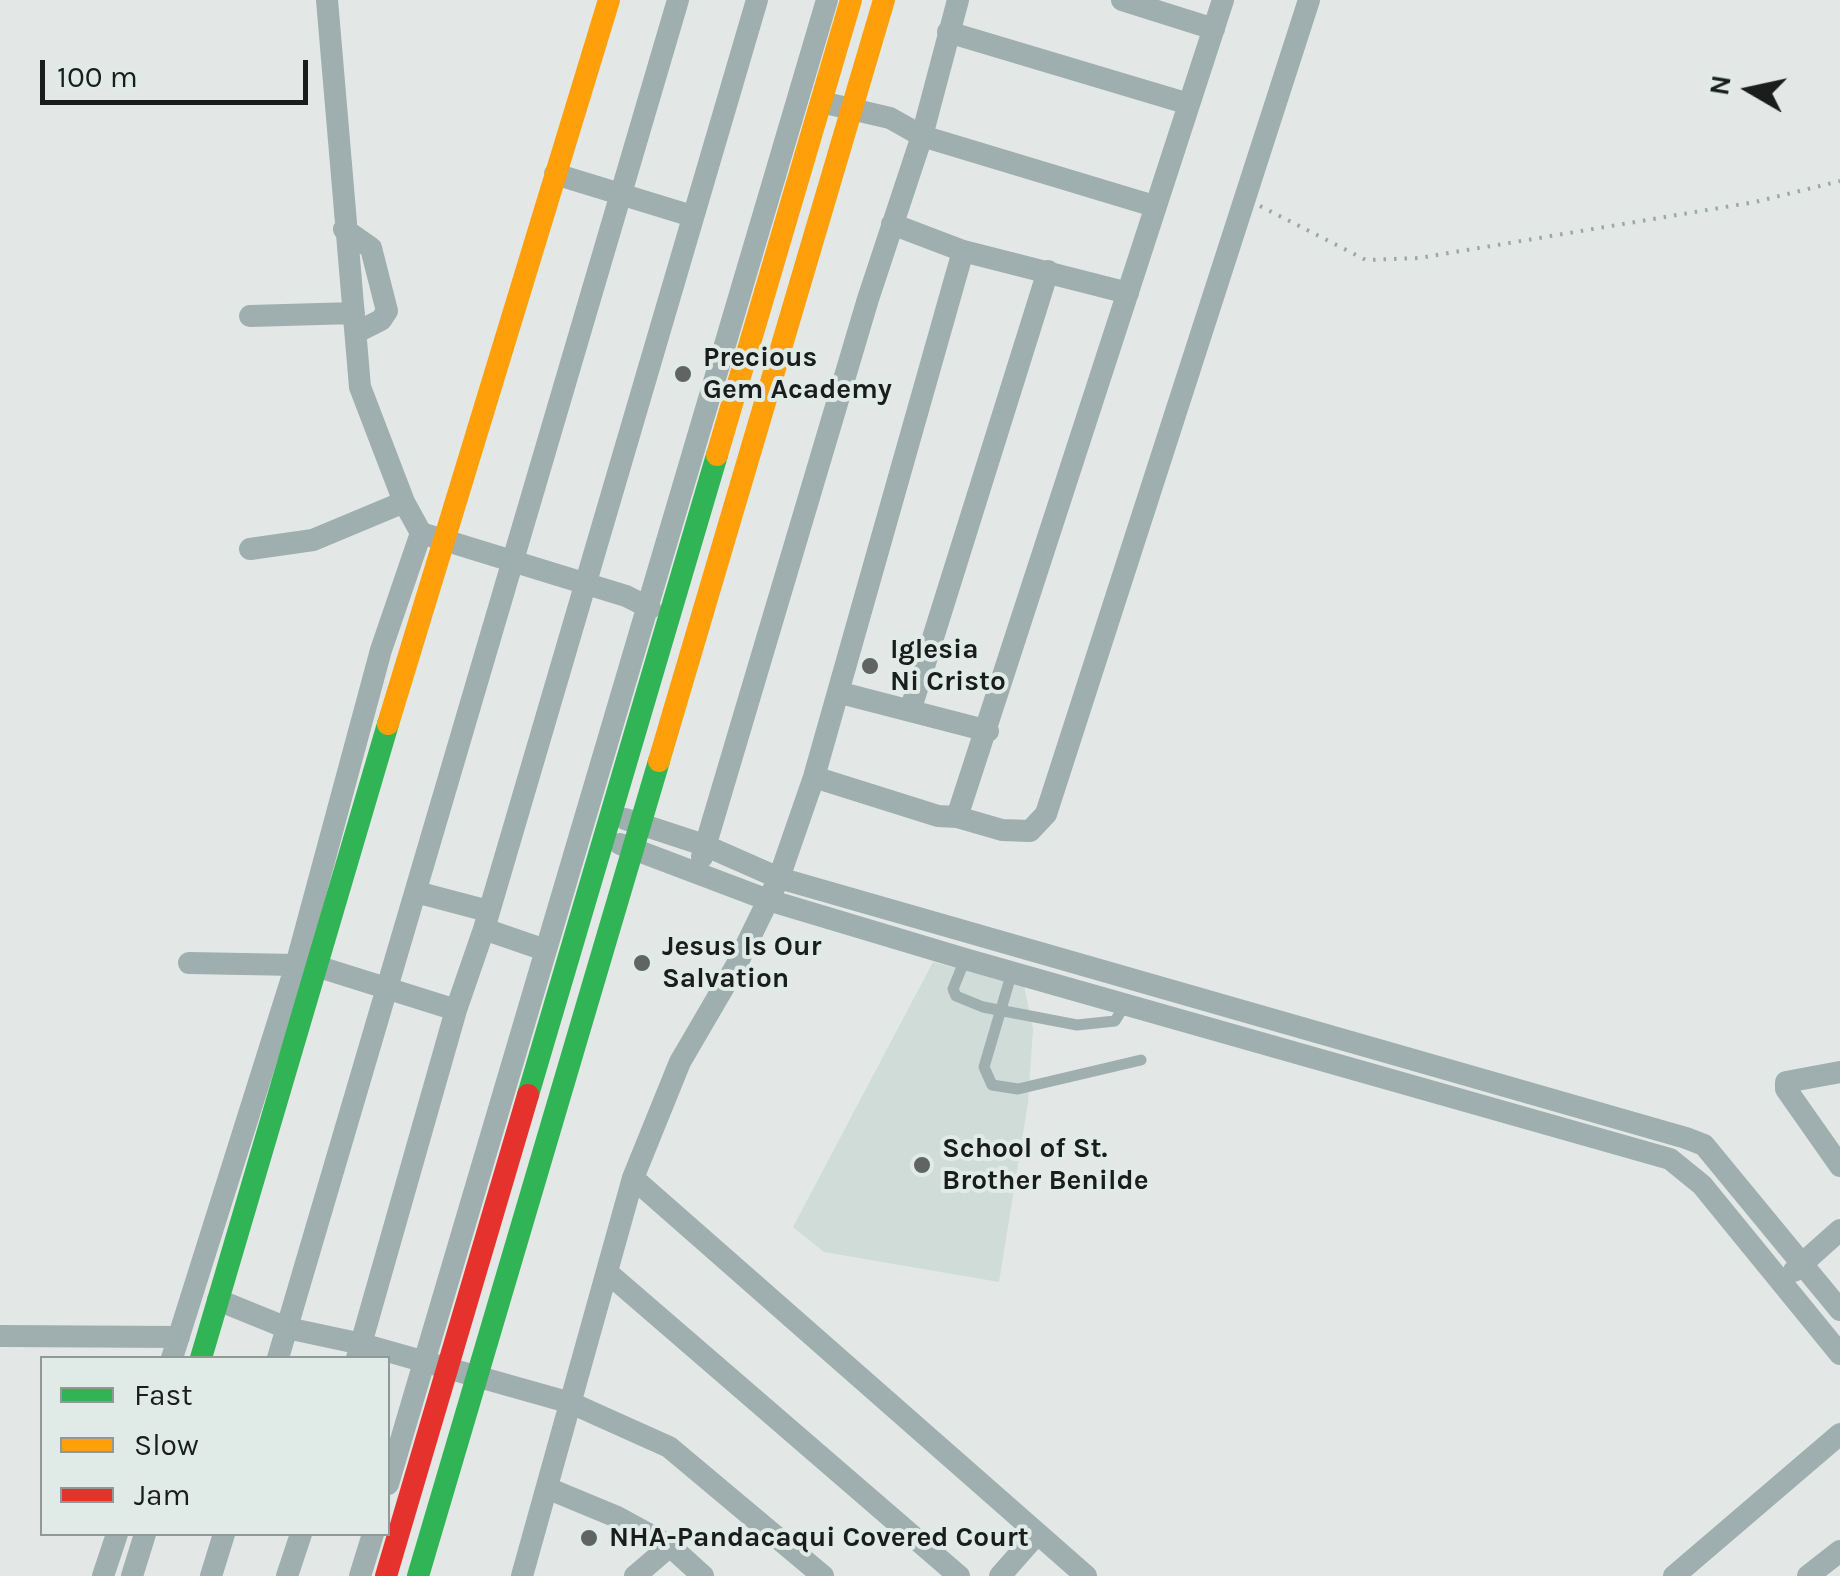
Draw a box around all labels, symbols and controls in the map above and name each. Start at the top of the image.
scale bar [45,40,312,102]
north arrow [1700,40,1800,140]
text: 100 m [57,59,138,95]
text: N [1702,73,1738,98]
place label: Precious Gem Academy [703,341,892,407]
marker: Precious Gem Academy [672,363,694,385]
place label: Iglesia Ni Cristo [890,633,1006,699]
marker: Iglesia Ni Cristo [859,655,881,677]
place label: Jesus Is Our Salvation [662,930,821,996]
marker: Jesus Is Our Salvation [631,952,653,974]
place label: School of St. Brother Benilde [942,1132,1149,1198]
marker: School of St. Brother Benilde [911,1154,933,1176]
legend [40,1356,390,1536]
text: Fast [134,1377,193,1413]
text: Slow [134,1427,199,1463]
text: Jam [134,1477,191,1513]
place label: NHA-Pandacaqui Covered Court [609,1521,1029,1555]
marker: NHA-Pandacaqui Covered Court [578,1527,600,1549]

